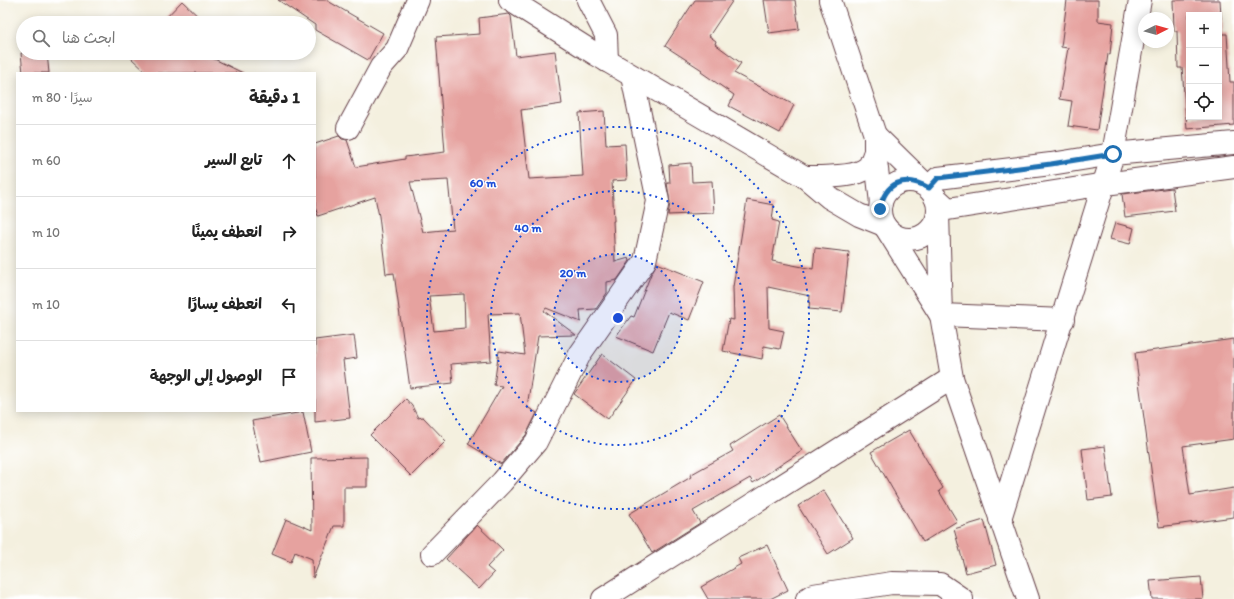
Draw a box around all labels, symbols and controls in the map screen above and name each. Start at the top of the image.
north arrow [1138,12,1174,48]
map controls [1186,12,1222,120]
button: + [1186,12,1222,48]
search box [16,16,316,60]
icon: search [30,27,52,49]
text: ابحث هنا [62,29,116,47]
button: − [1186,48,1222,84]
button: locate [1186,84,1222,120]
text: 1 دقيقة [249,87,300,107]
text: سيرًا · 80 m [32,90,93,105]
route start [1104,145,1122,163]
icon: ahead [278,150,300,172]
text: تابع السير [205,151,262,169]
text: 60 m [32,153,61,168]
text: 60 m [470,176,497,190]
route end [871,200,889,218]
text: 40 m [514,221,543,235]
icon: right [278,222,300,244]
text: انعطف يمينًا [192,223,262,241]
text: 10 m [32,225,60,240]
text: 20 m [560,266,587,280]
icon: left [278,294,300,316]
text: انعطف يسارًا [188,295,262,313]
text: 10 m [32,297,60,312]
centre of rings [611,311,625,325]
icon: arrive [278,366,300,388]
text: الوصول إلى الوجهة [150,367,262,385]

